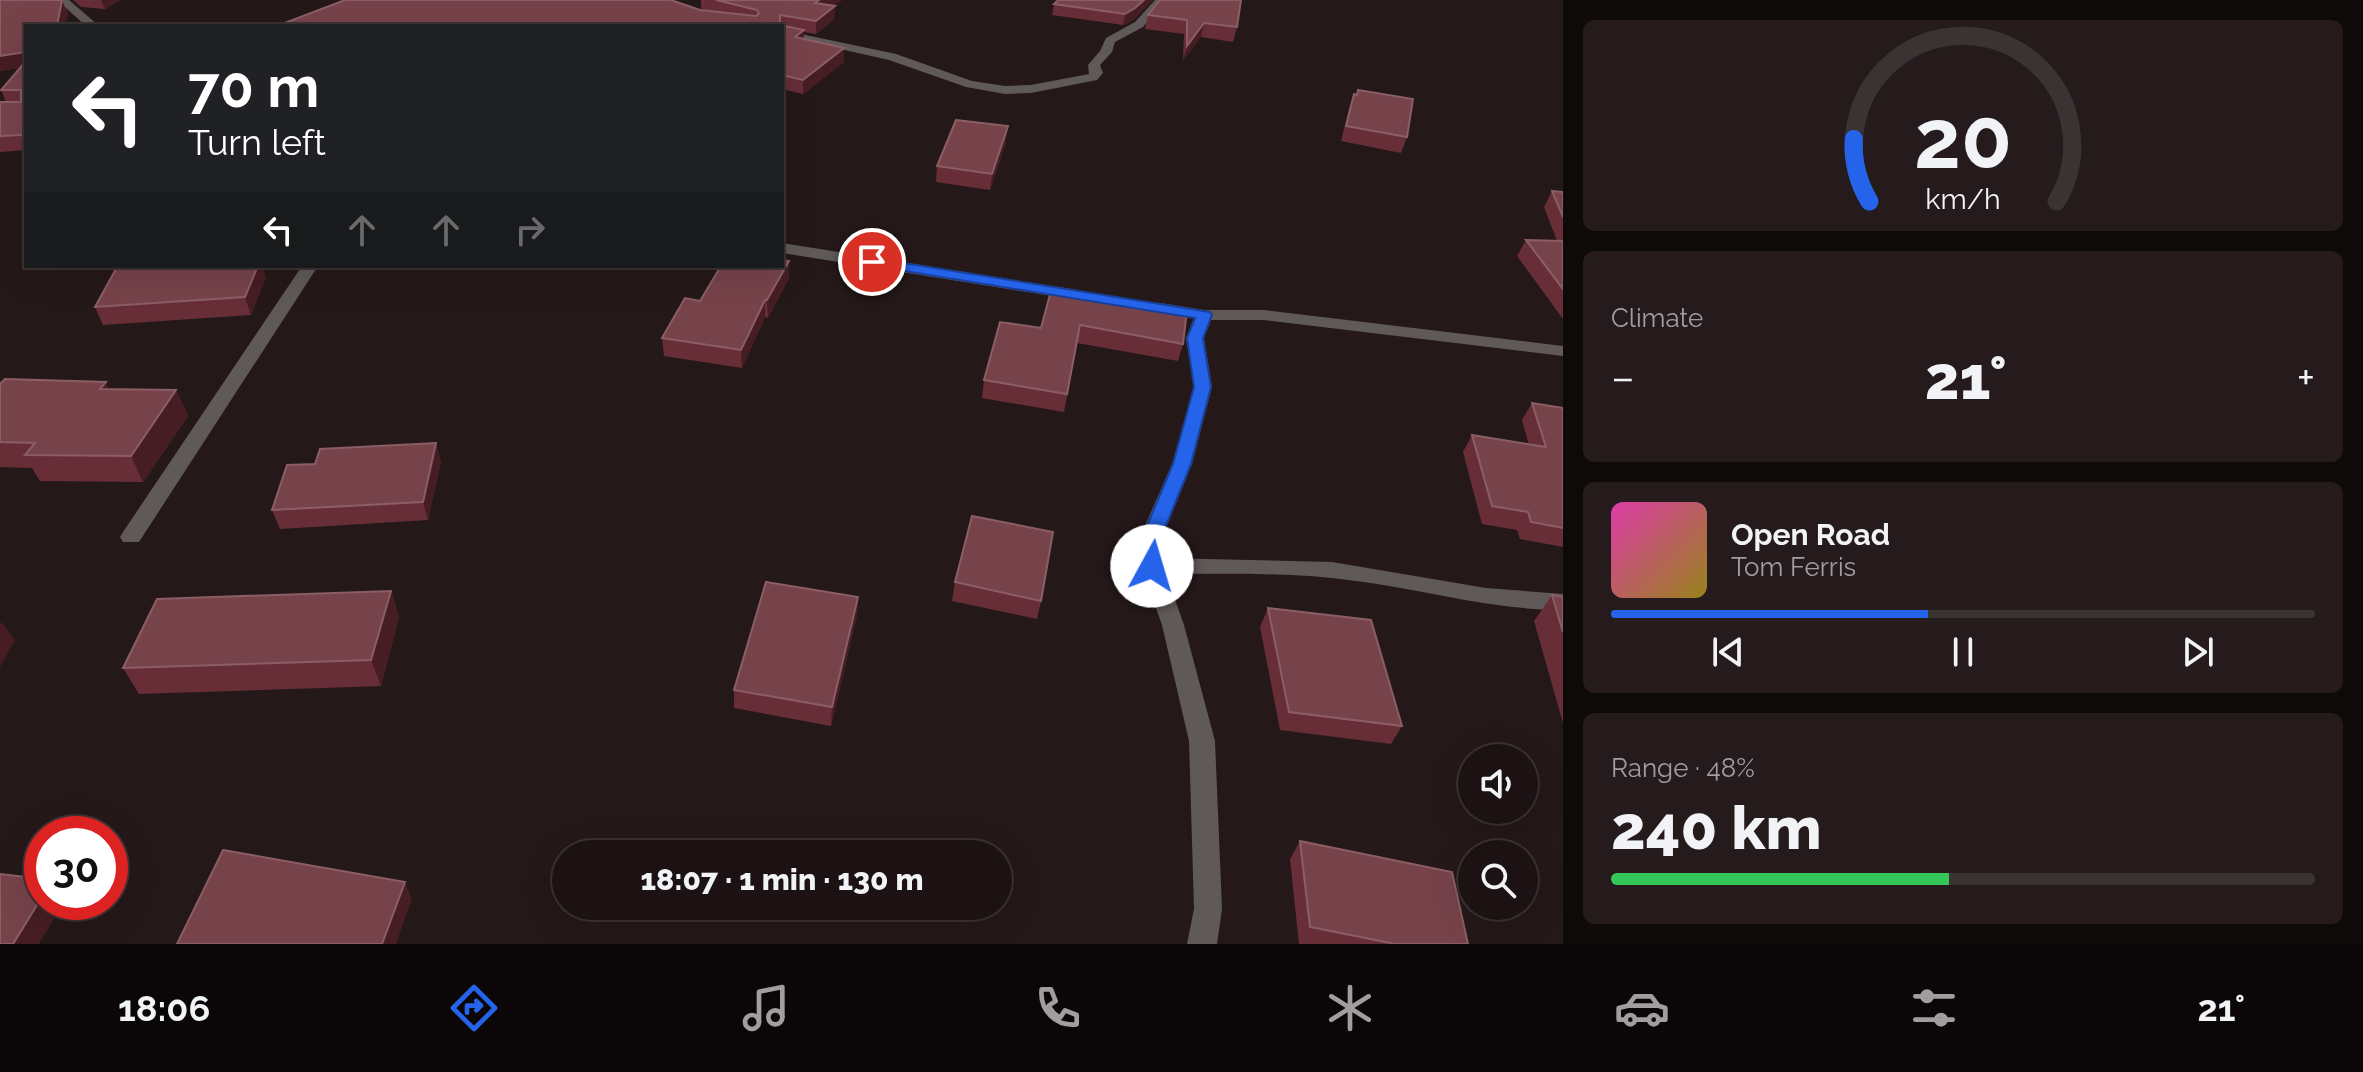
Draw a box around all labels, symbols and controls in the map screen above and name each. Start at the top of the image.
text: 70 m [188,54,319,120]
icon: left [56,56,160,160]
text: 20 [1914,89,2012,186]
text: Turn left [188,121,326,163]
text: km/h [1925,182,2001,216]
icon: left [256,208,300,252]
icon: ahead [340,208,384,252]
icon: ahead [424,208,468,252]
icon: right [508,208,552,252]
pin [838,228,906,296]
icon: arrive [850,240,894,284]
text: Climate [1611,303,1703,333]
text: 21° [1925,343,2007,413]
text: − [1611,352,1635,403]
text: + [2297,352,2315,403]
text: Open Road [1731,517,1890,552]
position arrow [1110,524,1194,608]
text: Tom Ferris [1731,552,1856,582]
icon: previous [1706,630,1750,674]
icon: pause [1941,630,1985,674]
icon: next [2176,630,2220,674]
map controls [1458,744,1538,920]
button: sound [1458,744,1538,824]
text: Range · 48% [1611,753,1755,783]
text: 240 km [1611,793,1822,863]
speed limit sign: 30 [24,816,128,920]
button: search [1458,840,1538,920]
text: 18:07 · 1 min · 130 m [640,862,924,897]
icon: directions [446,980,502,1036]
icon: music [738,980,794,1036]
icon: phone [1030,980,1086,1036]
icon: climate [1322,980,1378,1036]
icon: car [1614,980,1670,1036]
icon: filters [1906,980,1962,1036]
text: 18:06 [118,987,210,1029]
text: 21° [2197,987,2245,1029]

